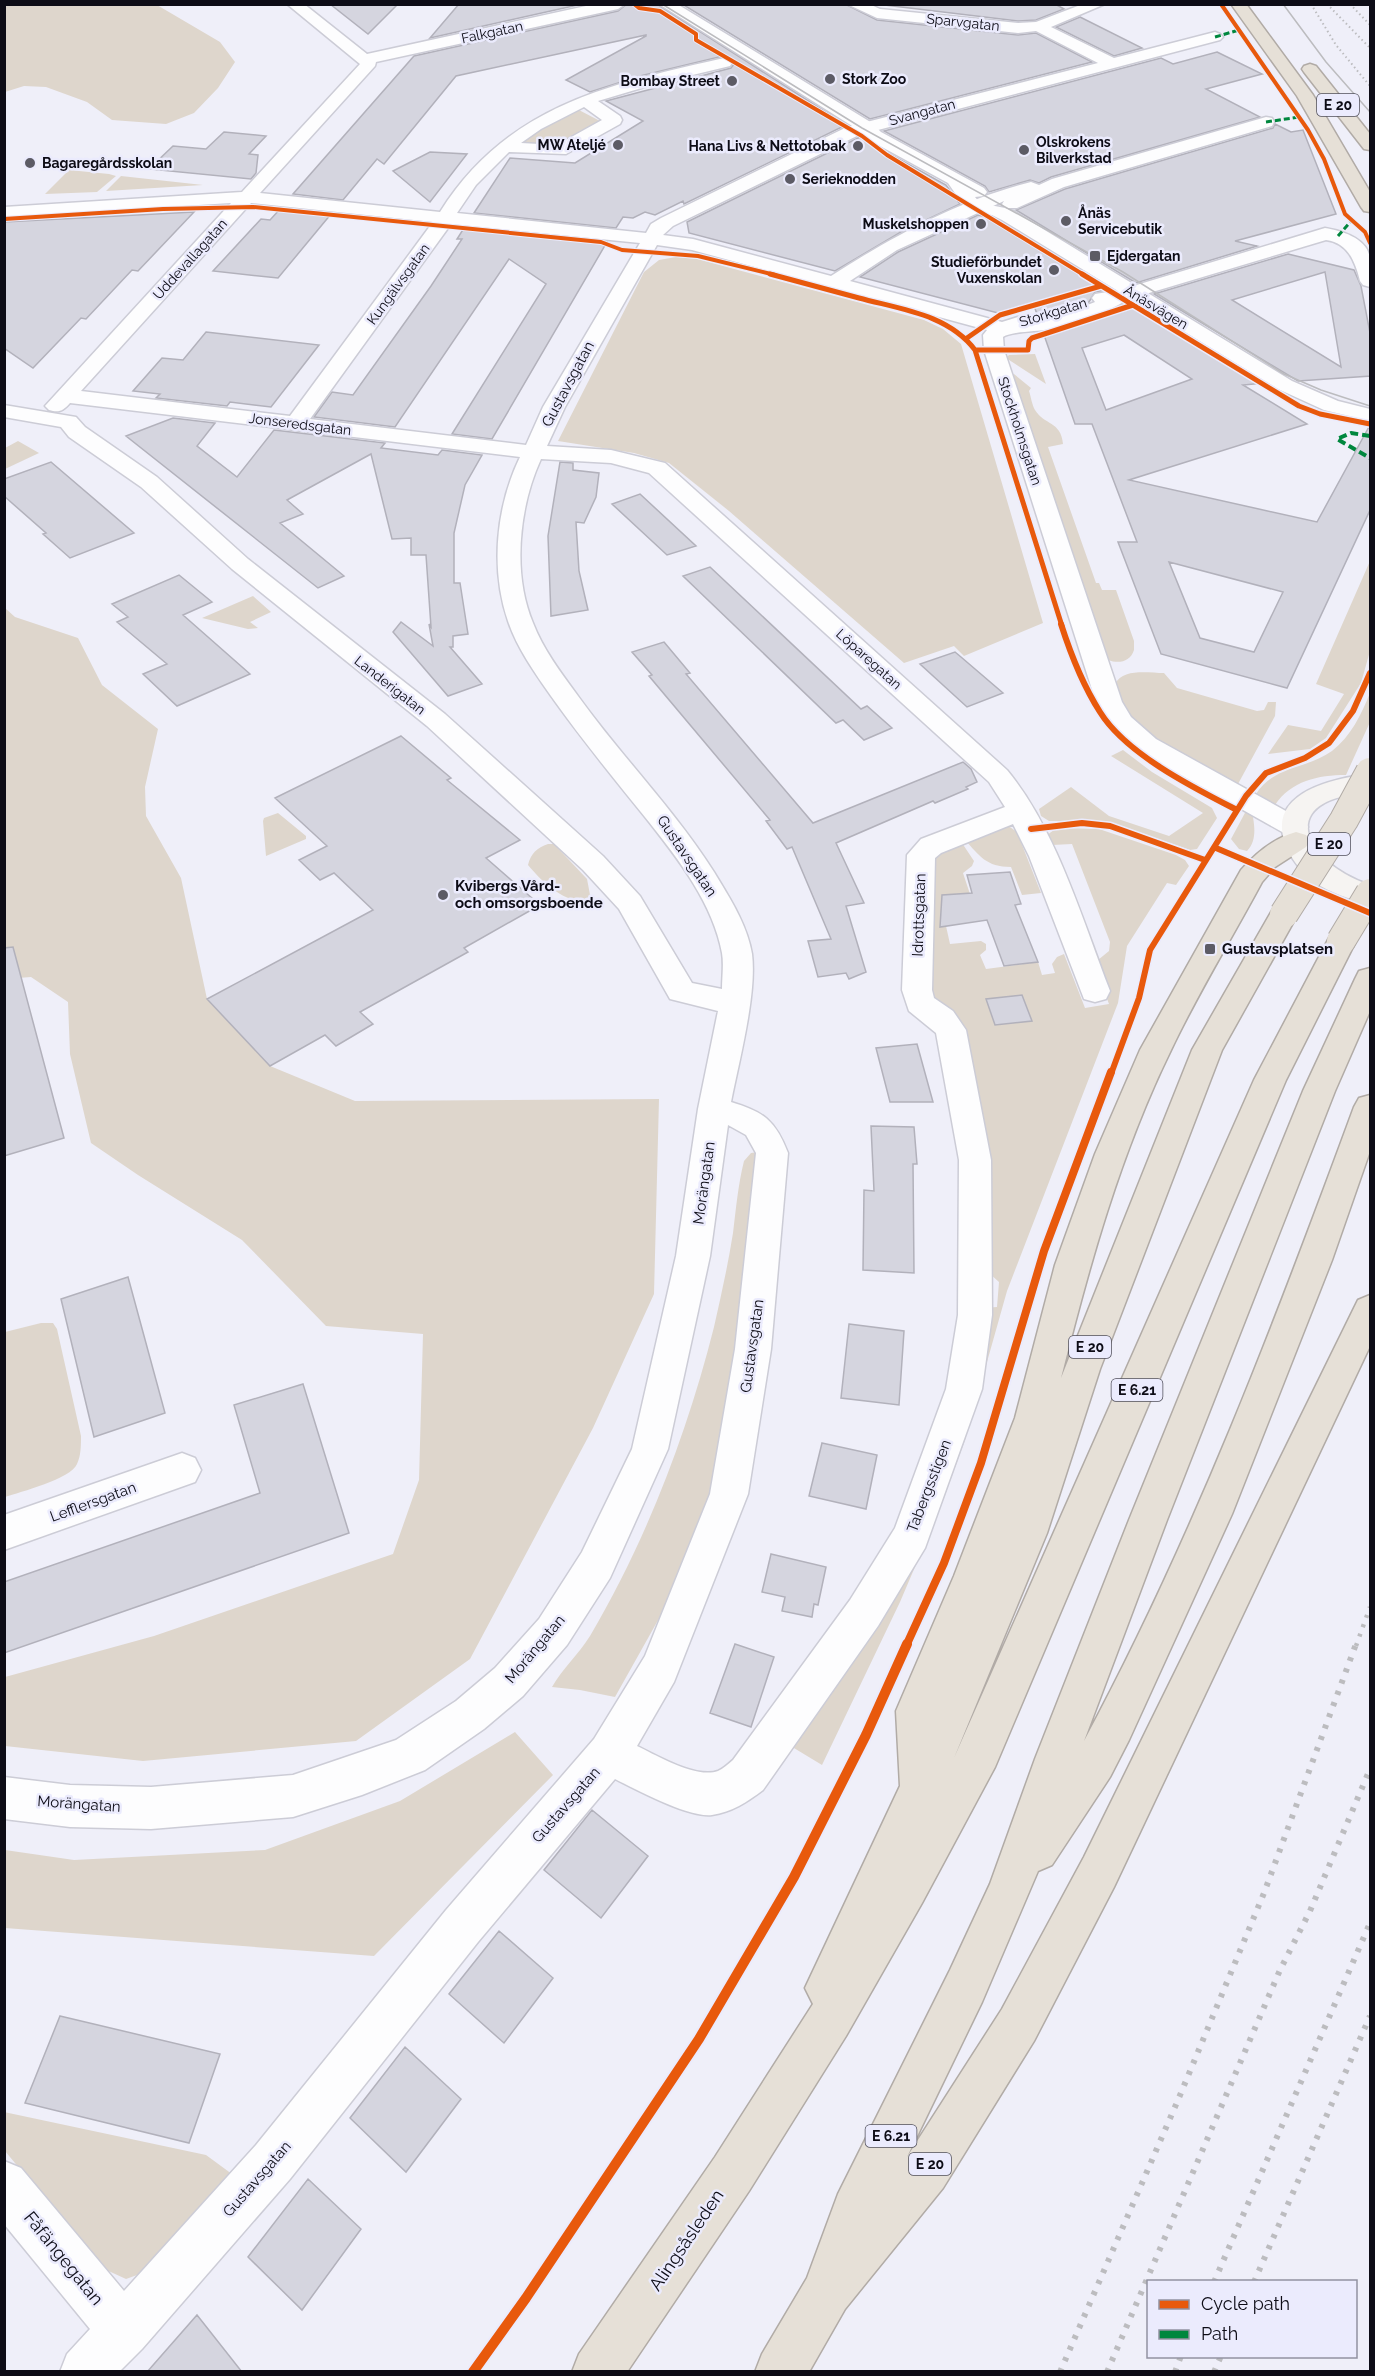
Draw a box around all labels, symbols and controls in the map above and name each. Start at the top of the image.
street label: Sparvgatan [926,10,1000,34]
street label: Falkgatan [460,18,524,46]
place label: Stork Zoo [842,71,907,87]
marker: Stork Zoo [823,72,837,86]
place label: Bombay Street [620,73,721,89]
marker: Bombay Street [725,74,739,88]
road number: E 20 [1317,94,1359,116]
street label: Svangatan [887,95,957,129]
place label: Olskrokens Bilverkstad [1036,134,1112,166]
place label: MW Ateljé [538,137,607,153]
marker: MW Ateljé [611,138,625,152]
place label: Hana Livs & Nettotobak [689,138,846,154]
marker: Hana Livs & Nettotobak [851,139,865,153]
marker: Olskrokens Bilverkstad [1017,143,1031,157]
place label: Bagaregårdsskolan [42,155,172,171]
marker: Bagaregårdsskolan [23,156,37,170]
place label: Serieknodden [802,171,896,187]
marker: Serieknodden [783,172,797,186]
place label: Ånäs Servicebutik [1078,204,1162,237]
marker: Ånäs Servicebutik [1059,214,1073,228]
street label: Uddevallagatan [150,215,230,303]
place label: Muskelshoppen [863,216,969,232]
marker: Muskelshoppen [974,217,988,231]
street label: Kungälvsgatan [363,241,433,327]
place label: Ejdergatan [1107,248,1181,264]
marker: Ejdergatan [1088,249,1102,263]
place label: Studieförbundet Vuxenskolan [931,254,1043,286]
marker: Studieförbundet Vuxenskolan [1047,263,1061,277]
street label: Ånäsvägen [1121,281,1191,332]
street label: Storkgatan [1017,294,1089,330]
street label: Gustavsgatan [538,338,598,430]
street label: Stockholmsgatan [995,375,1045,487]
street label: Jonseredsgatan [248,410,352,438]
street label: Löparegatan [833,626,905,692]
street label: Landerigatan [351,652,429,718]
street label: Gustavsgatan [653,812,721,900]
road number: E 20 [1308,833,1350,855]
street label: Idrottsgatan [909,873,929,957]
place label: Kvibergs Vård- och omsorgsboende [455,877,603,912]
marker: Kvibergs Vård- och omsorgsboende [436,888,450,902]
place label: Gustavsplatsen [1222,940,1333,958]
marker: Gustavsplatsen [1203,942,1217,956]
street label: Morängatan [689,1140,719,1226]
street label: Gustavsgatan [737,1298,767,1394]
road number: E 20 [1069,1336,1111,1358]
road number: E 6.21 [1112,1379,1162,1401]
street label: Tabergsstigen [903,1437,955,1535]
street label: Lefflersgatan [48,1478,138,1526]
street label: Morängatan [501,1611,569,1687]
street label: Gustavsgatan [528,1764,604,1846]
street label: Morängatan [37,1792,121,1816]
road number: E 6.21 [866,2125,916,2147]
street label: Gustavsgatan [219,2138,295,2220]
road number: E 20 [909,2153,951,2175]
street label: Alingsåsleden [644,2185,728,2295]
street label: Fåfängegatan [20,2207,108,2309]
legend [1147,2280,1357,2358]
text: Cycle path [1201,2293,1290,2314]
text: Path [1201,2323,1238,2344]

